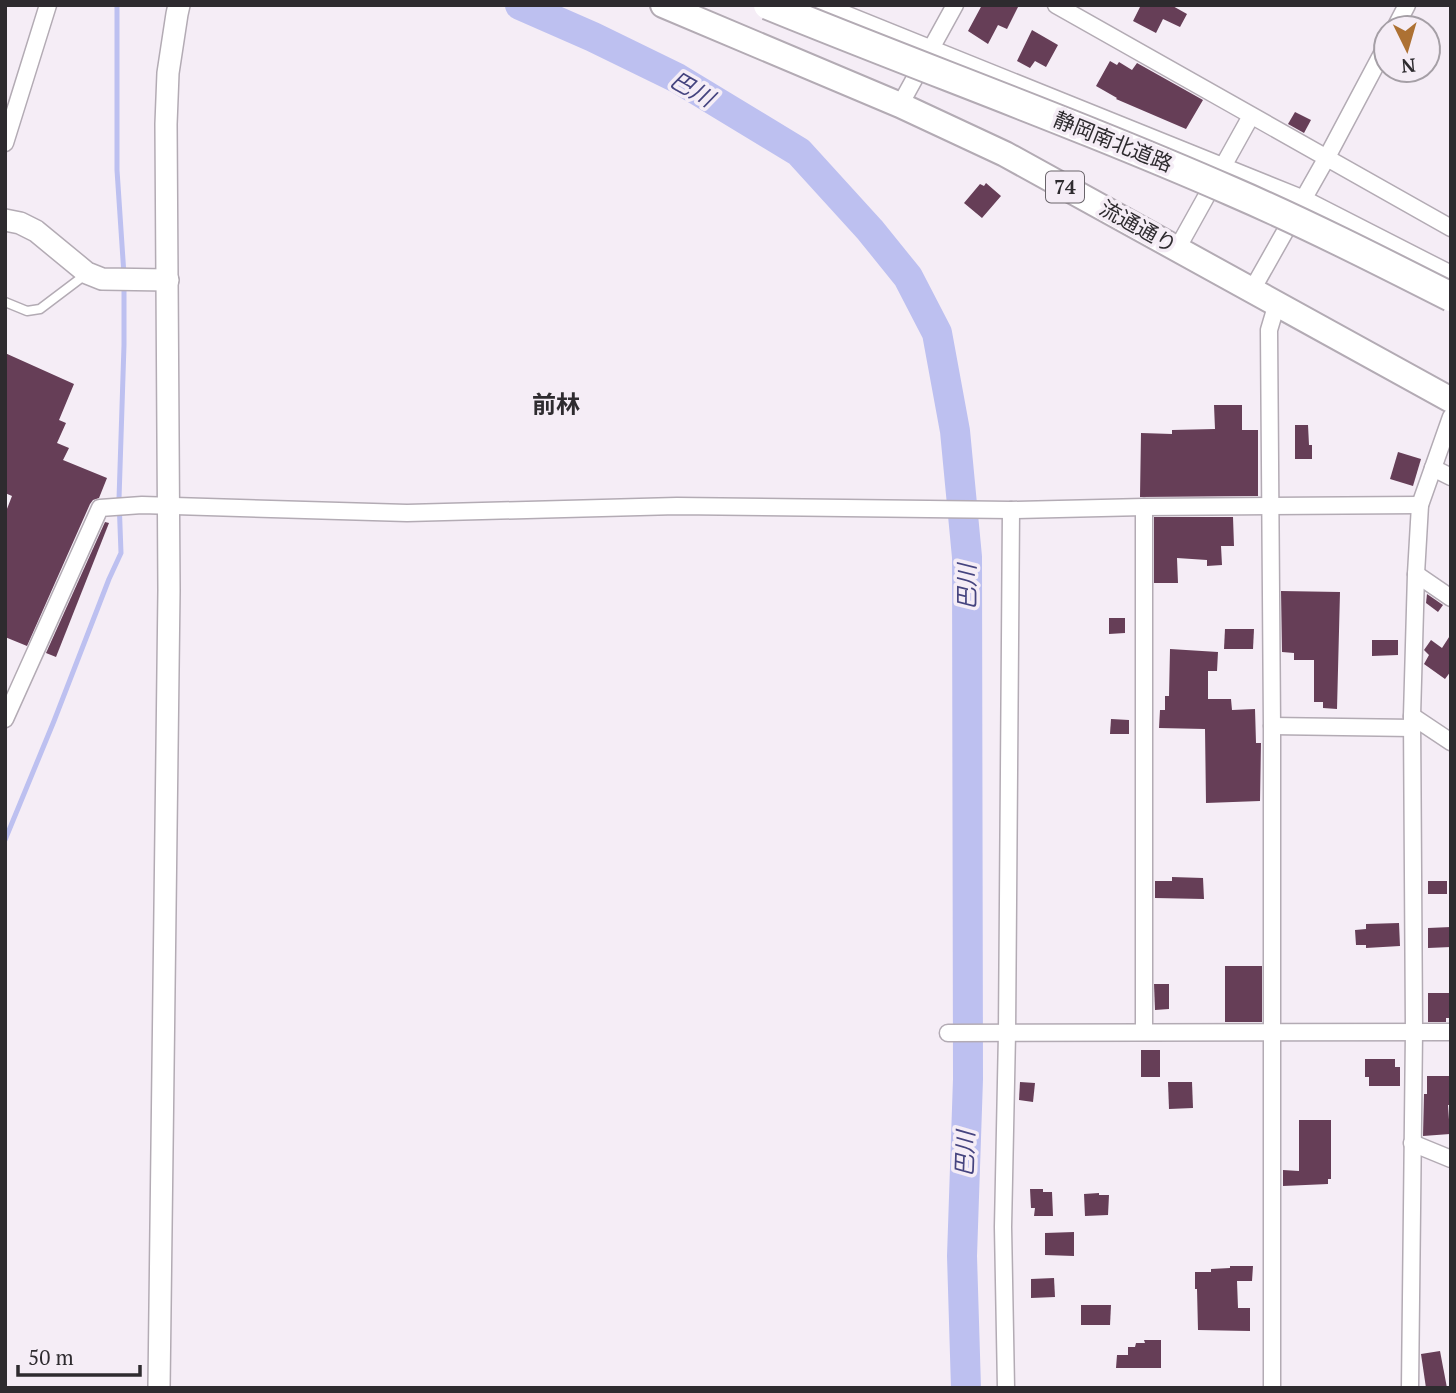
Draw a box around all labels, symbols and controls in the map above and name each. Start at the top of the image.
north arrow [1372,14,1442,84]
text: N [1400,53,1417,80]
water label: 巴川 [665,64,723,115]
street label: 静岡南北道路 [1050,104,1177,178]
road number: 74 [1046,172,1084,202]
street label: 流通通り [1095,194,1182,259]
district label: 前林 [532,388,580,420]
water label: 巴川 [951,561,982,610]
water label: 巴川 [948,1127,981,1178]
scale bar [18,1334,140,1378]
text: 50 m [28,1343,74,1371]

